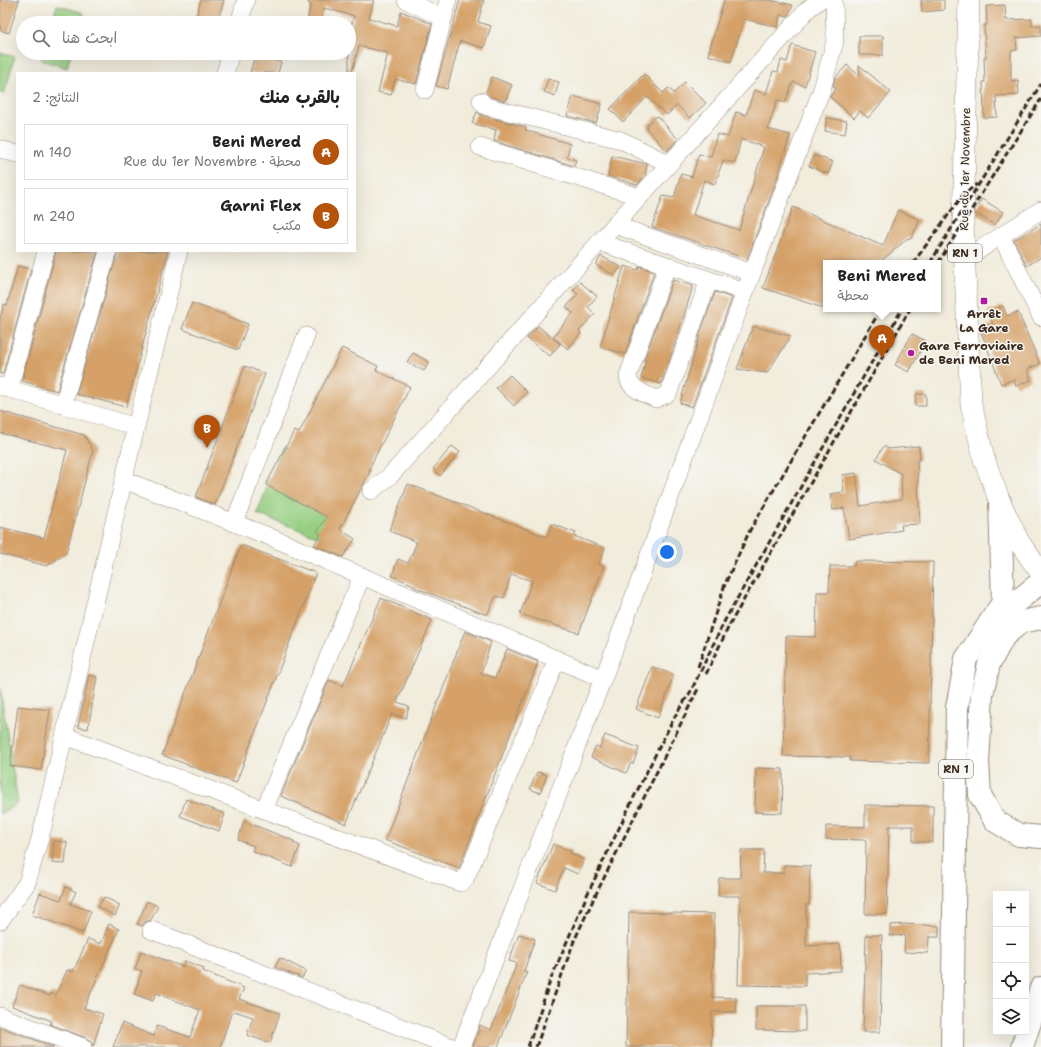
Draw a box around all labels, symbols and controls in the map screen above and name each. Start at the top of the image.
search box [16,16,356,60]
icon: search [30,27,52,49]
text: ابحث هنا [62,28,117,48]
text: بالقرب منك [260,86,340,108]
text: النتائج: 2 [32,89,79,106]
street label: Rue du 1er Novembre [956,107,974,231]
text: Beni Mered [212,132,301,152]
text: 140 m [33,144,72,161]
text: A [321,144,331,161]
text: محطة · Rue du 1er Novembre [124,153,301,170]
text: Garni Flex [220,196,301,216]
text: 240 m [33,208,75,225]
text: B [322,208,330,225]
text: مكتب [273,217,301,234]
road number: RN 1 [948,244,982,262]
popup [823,260,941,312]
text: Beni Mered [838,266,926,286]
text: محطة [838,287,869,304]
marker: Arrêt La Gare [979,296,989,306]
place label: Arrêt La Gare [959,306,1009,336]
pin: A [869,325,895,358]
place label: Gare Ferroviaire de Beni Mered [919,338,1024,368]
marker: Gare Ferroviaire de Beni Mered [906,348,916,358]
pin: B [194,415,220,448]
your location [657,542,677,562]
road number: RN 1 [939,760,973,778]
map controls [993,891,1029,1035]
button: + [993,891,1029,927]
button: − [993,927,1029,963]
button: locate [993,963,1029,999]
button: layers [993,999,1029,1035]

